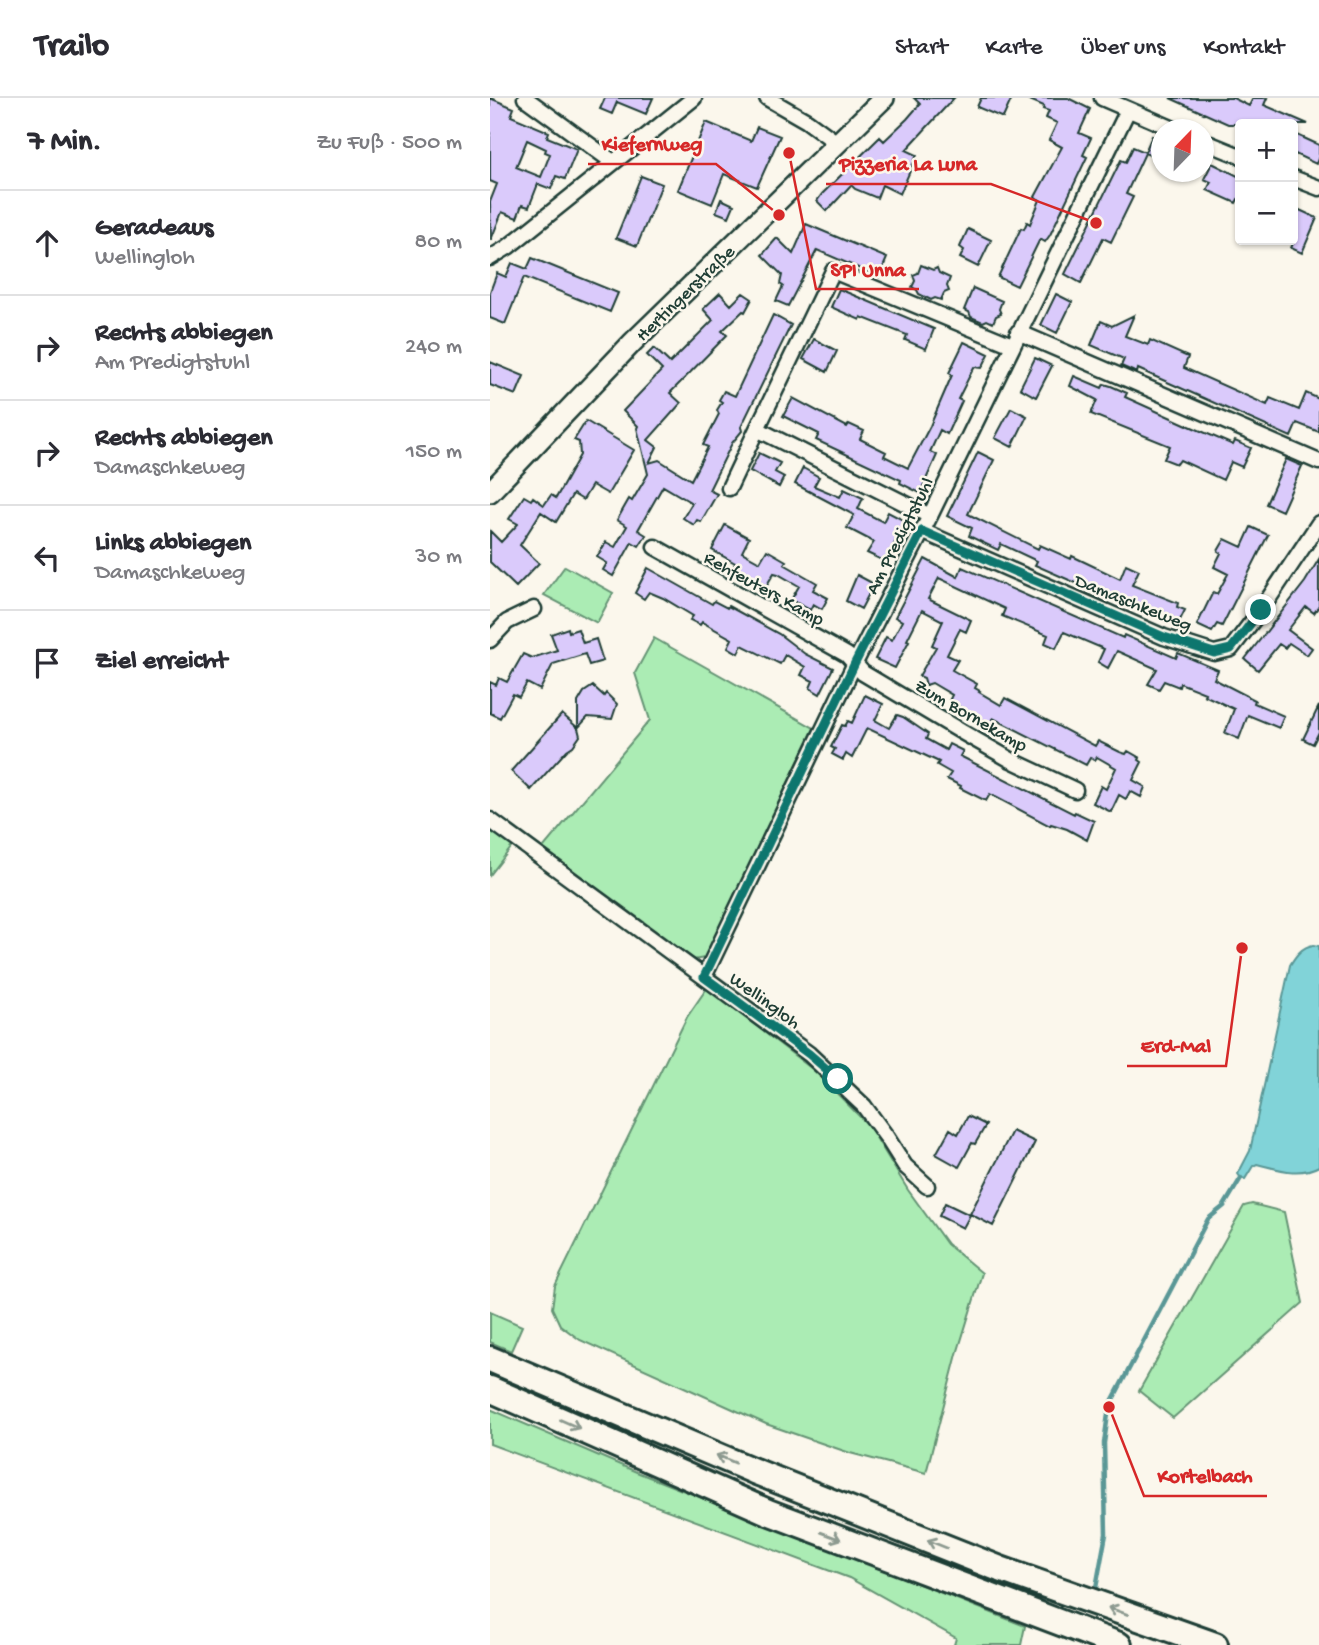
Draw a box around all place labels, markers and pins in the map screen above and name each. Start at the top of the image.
callout: Kiefernweg [588,122,716,164]
callout: Pizzeria La Luna [826,142,991,184]
callout: SPI Unna [816,247,919,289]
callout: Erd-Mal [1127,1024,1226,1066]
callout: Kortelbach [1144,1454,1267,1496]

